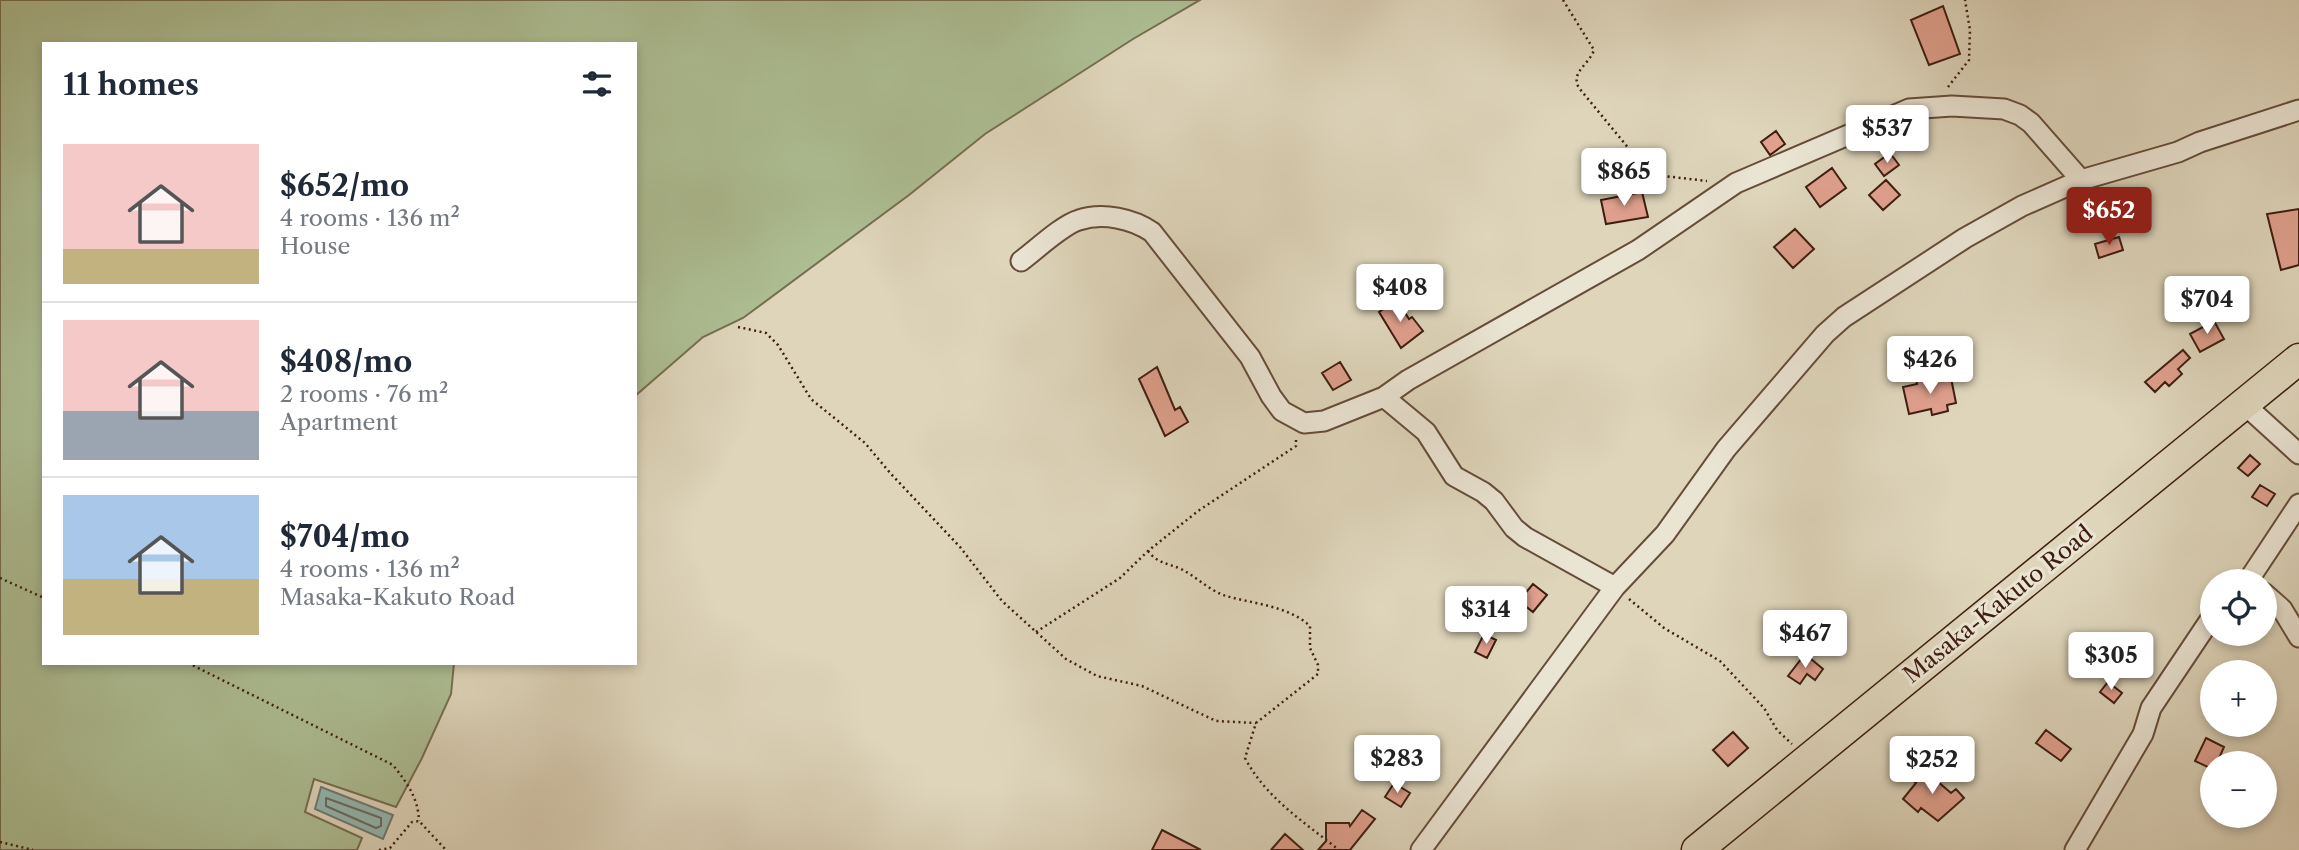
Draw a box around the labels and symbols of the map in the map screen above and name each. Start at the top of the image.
pin: $537 [1846,106,1928,165]
pin: $865 [1583,148,1665,208]
pin: $652 [2068,188,2150,247]
pin: $408 [1359,264,1441,324]
pin: $704 [2166,276,2248,336]
pin: $426 [1889,336,1971,396]
street label: Masaka-Kakuto Road [1898,519,2098,689]
pin: $314 [1445,586,1527,646]
pin: $467 [1764,610,1846,670]
pin: $305 [2070,632,2152,692]
pin: $283 [1356,736,1438,795]
pin: $252 [1891,736,1973,796]

